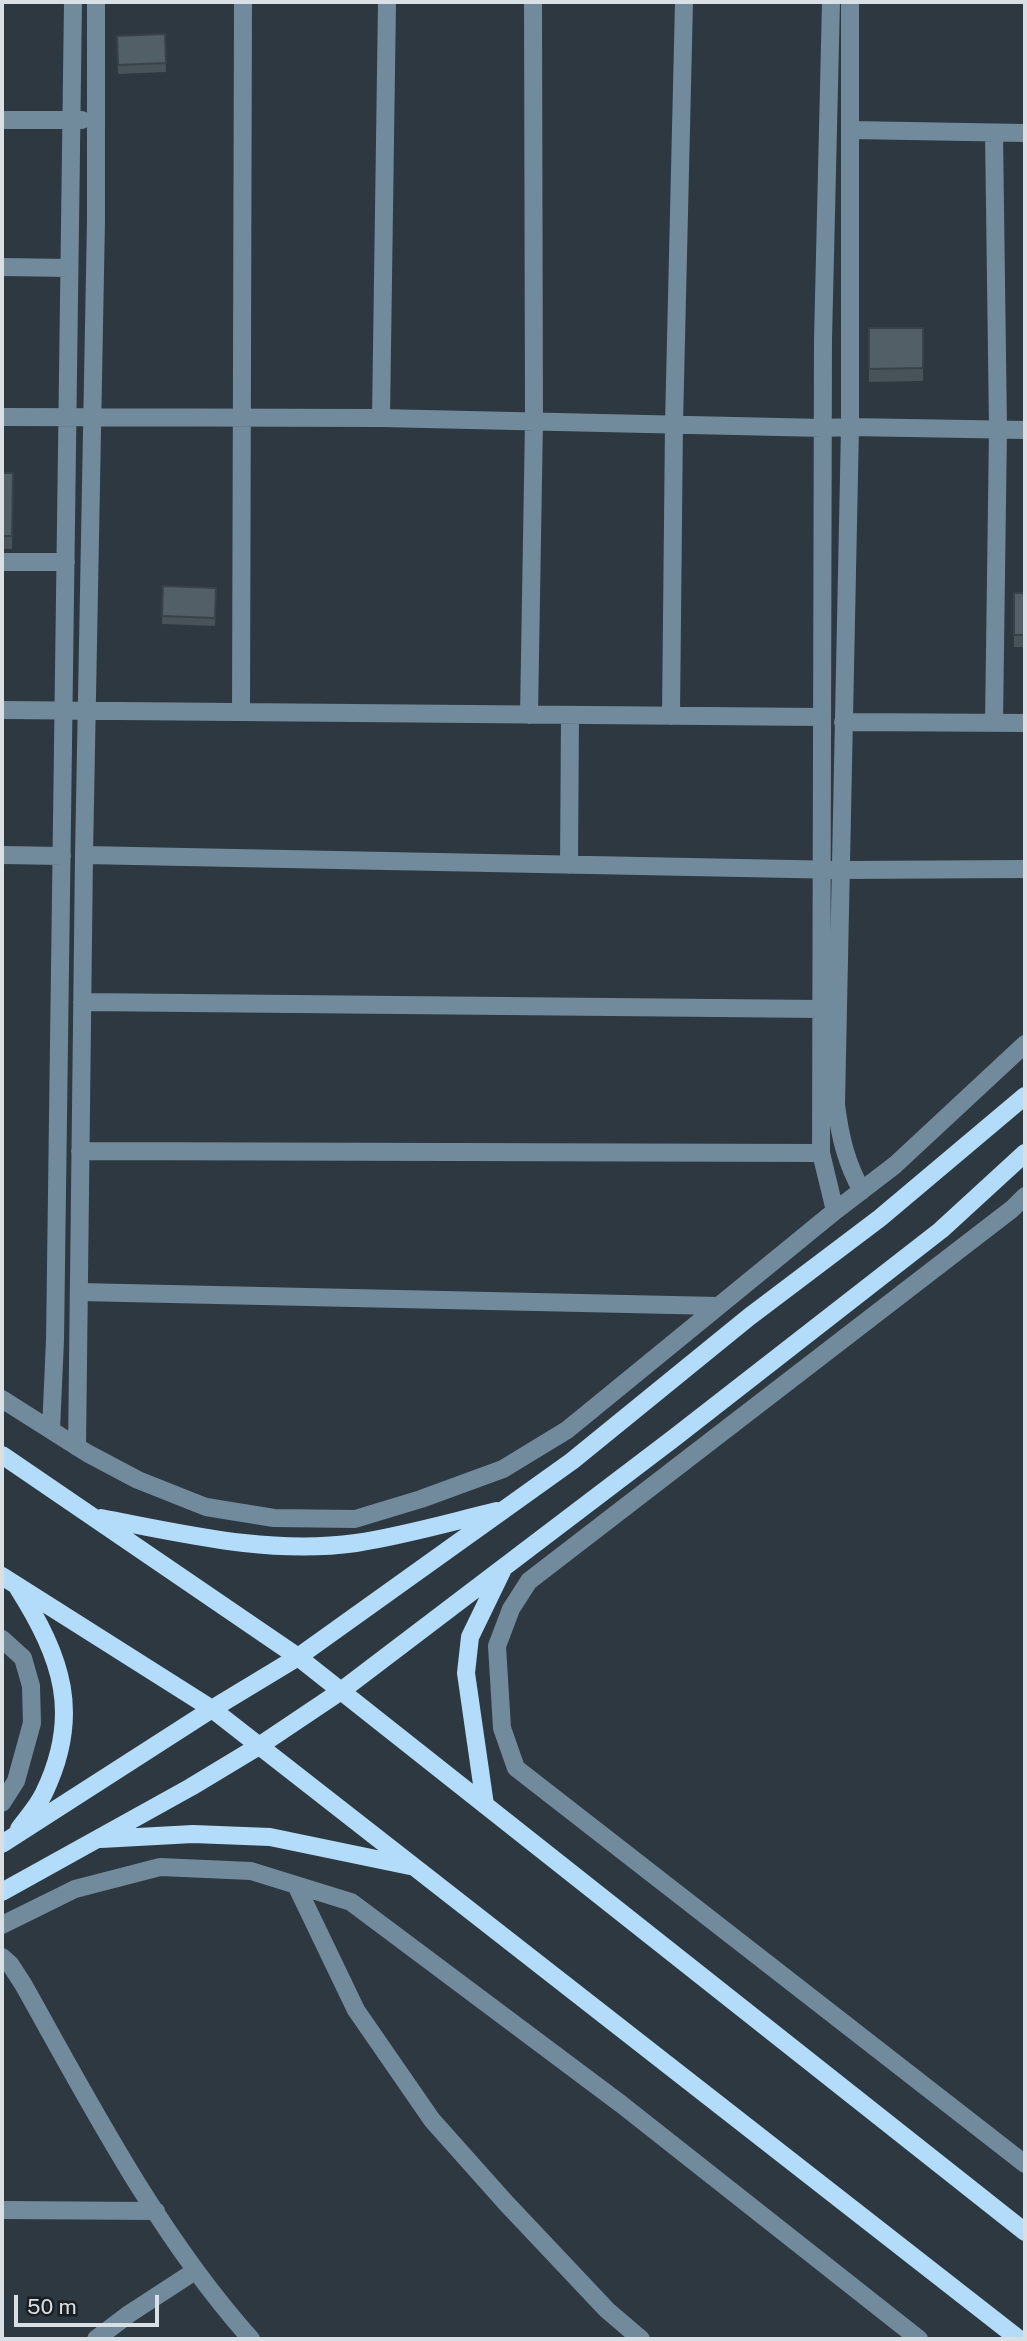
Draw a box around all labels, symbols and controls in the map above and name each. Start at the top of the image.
scale bar [18,2282,163,2326]
text: 50 m [27,2294,77,2319]

